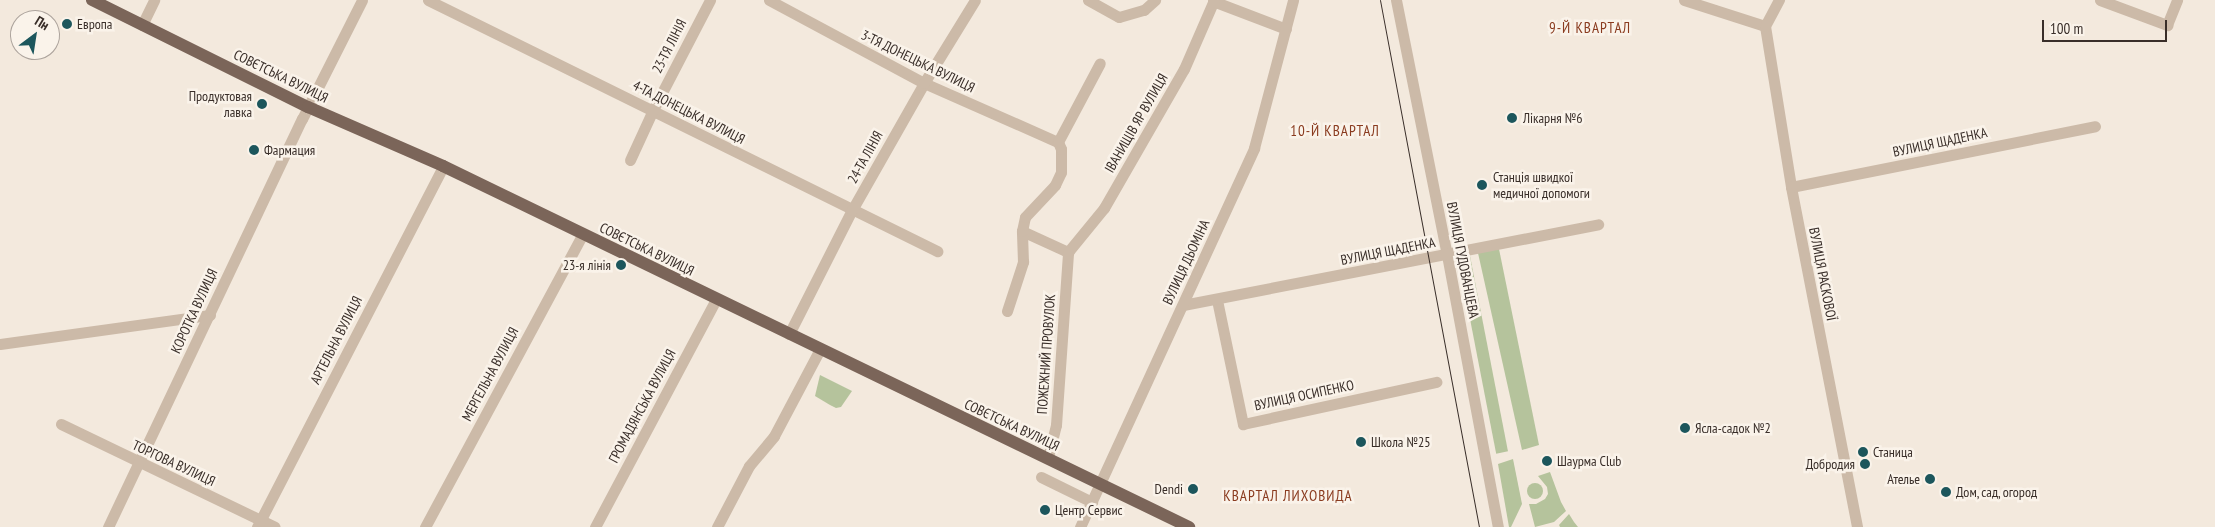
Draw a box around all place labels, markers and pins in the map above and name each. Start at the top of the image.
place label: Европа [77,16,112,32]
marker: Европа [61,18,73,30]
place label: Продуктовая лавка [189,88,252,120]
marker: Продуктовая лавка [256,98,268,110]
place label: Лікарня №6 [1523,110,1582,126]
marker: Лікарня №6 [1505,111,1519,125]
place label: Фармация [264,142,315,158]
marker: Фармация [248,144,260,156]
place label: Станція швидкої медичної допомоги [1493,169,1590,202]
marker: Станція швидкої медичної допомоги [1475,178,1489,192]
place label: 23-я лінія [563,257,611,273]
marker: 23-я лінія [615,259,627,271]
place label: Ясла-садок №2 [1695,420,1771,436]
marker: Ясла-садок №2 [1679,422,1691,434]
place label: Школа №25 [1371,434,1431,450]
marker: Школа №25 [1355,436,1367,448]
place label: Станица [1873,444,1913,460]
marker: Станица [1857,446,1869,458]
place label: Шаурма Club [1557,453,1621,469]
marker: Шаурма Club [1541,455,1553,467]
place label: Добродия [1806,456,1855,472]
marker: Добродия [1859,458,1871,470]
place label: Ателье [1887,471,1920,487]
marker: Ателье [1924,473,1936,485]
place label: Dendi [1155,481,1183,497]
marker: Dendi [1187,483,1199,495]
place label: Дом, сад, огород [1956,484,2039,500]
marker: Дом, сад, огород [1940,486,1952,498]
place label: Центр Сервис [1055,502,1123,518]
marker: Центр Сервис [1039,504,1051,516]

